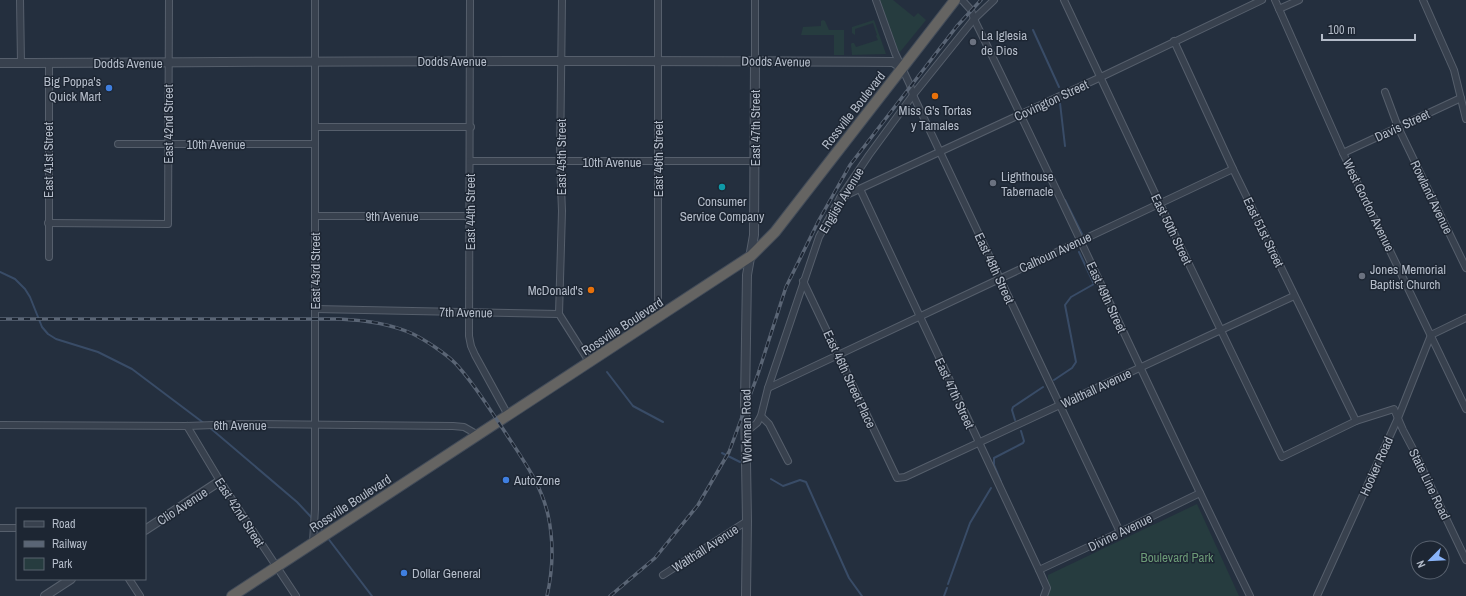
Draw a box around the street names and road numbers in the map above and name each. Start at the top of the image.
street label: Dodds Avenue [741,52,811,71]
street label: Dodds Avenue [417,53,487,70]
street label: Dodds Avenue [93,55,163,72]
street label: Rossville Boulevard [818,68,889,153]
street label: Covington Street [1011,76,1091,125]
street label: East 42nd Street [160,84,177,164]
street label: East 47th Street [747,90,764,166]
street label: Davis Street [1372,105,1432,146]
street label: East 45th Street [553,119,570,195]
street label: East 46th Street [650,121,667,197]
street label: East 41st Street [40,122,57,198]
street label: 10th Avenue [186,136,246,153]
street label: 10th Avenue [582,154,642,171]
street label: West Gordon Avenue [1339,156,1398,254]
street label: Rowland Avenue [1406,158,1457,237]
street label: English Avenue [815,164,868,236]
street label: East 44th Street [462,174,479,250]
street label: East 50th Street [1147,191,1196,267]
street label: East 51st Street [1239,194,1288,270]
street label: 9th Avenue [365,208,419,225]
street label: Calhoun Avenue [1016,228,1094,277]
street label: East 48th Street [971,230,1018,306]
street label: East 43rd Street [307,232,324,310]
street label: East 49th Street [1083,259,1130,335]
street label: Rossville Boulevard [578,294,666,359]
street label: 7th Avenue [439,304,493,321]
street label: East 46th Street Place [819,328,880,431]
street label: East 47th Street [931,355,978,431]
street label: Walthall Avenue [1058,365,1134,412]
street label: Workman Road [737,389,756,463]
street label: 6th Avenue [213,417,267,434]
street label: Hooker Road [1356,434,1397,498]
street label: State Line Road [1405,446,1454,523]
street label: Rossville Boulevard [306,471,394,536]
street label: East 42nd Street [211,474,268,550]
street label: Clio Avenue [154,484,211,529]
street label: Divine Avenue [1085,510,1155,555]
street label: Walthall Avenue [669,521,742,576]

